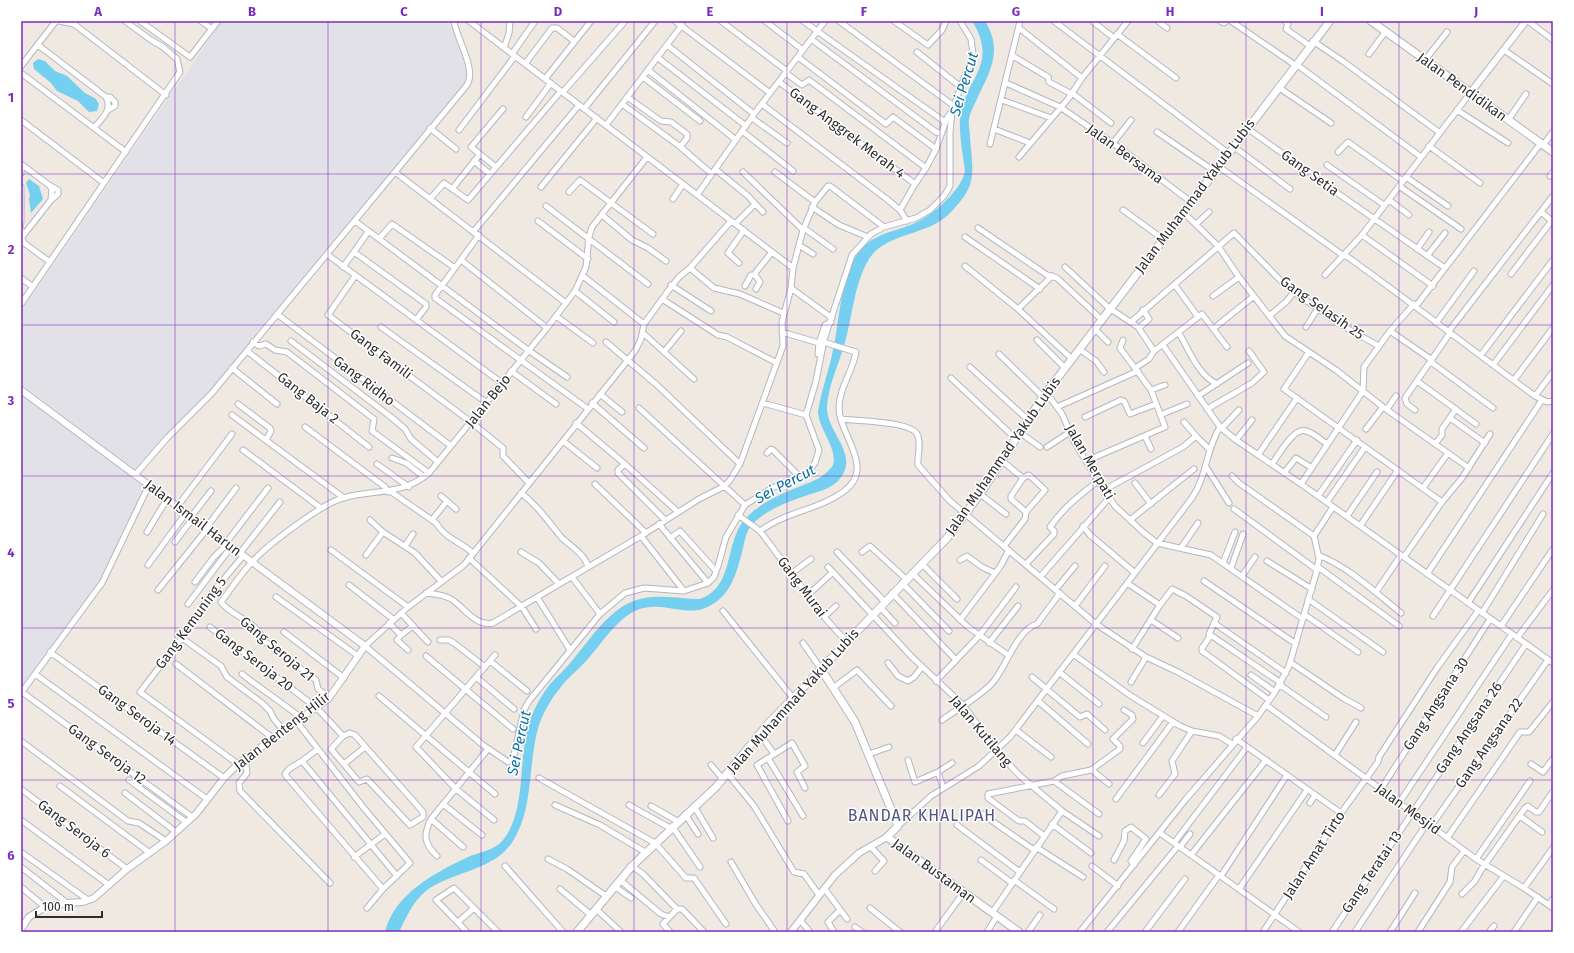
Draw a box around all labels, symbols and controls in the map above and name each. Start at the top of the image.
text: A [93,4,102,19]
text: B [248,4,256,19]
text: C [400,4,408,19]
text: D [554,4,563,19]
text: E [707,4,714,19]
text: F [861,4,868,19]
text: G [1012,4,1020,19]
text: H [1166,4,1174,19]
text: I [1320,4,1324,19]
text: J [1473,4,1478,19]
water label: Sei Percut [945,49,982,119]
street label: Jalan Pendidikan [1414,49,1510,125]
street label: Gang Anggrek Merah 4 [786,84,909,182]
text: 1 [8,90,14,105]
street label: Jalan Muhammad Yakub Lubis [1131,115,1259,277]
street label: Jalan Bersama [1083,121,1167,187]
street label: Gang Setia [1278,146,1342,200]
text: 2 [8,242,15,257]
street label: Gang Selasih 25 [1277,273,1367,343]
street label: Gang Famili [347,325,415,383]
street label: Gang Ridho [330,352,398,410]
street label: Gang Baja 2 [274,369,342,427]
street label: Jalan Bejo [461,371,515,431]
street label: Jalan Muhammad Yakub Lubis [942,373,1064,538]
text: 3 [7,393,15,408]
street label: Jalan Merpati [1062,421,1118,503]
water label: Sei Percut [751,460,819,508]
street label: Jalan Ismail Harun [141,476,245,560]
text: 4 [7,545,15,560]
street label: Gang Murai [774,553,830,621]
street label: Gang Kemuning 5 [152,574,230,672]
street label: Gang Seroja 21 [236,613,318,685]
street label: Gang Seroja 20 [211,625,297,695]
street label: Jalan Muhammad Yakub Lubis [723,625,863,777]
street label: Gang Angsana 30 [1400,654,1472,754]
street label: Gang Angsana 26 [1432,679,1506,777]
street label: Gang Seroja 14 [94,681,180,749]
street label: Jalan Benteng Hilir [230,688,334,774]
street label: Jalan Kutilang [946,692,1016,771]
street label: Gang Angsana 22 [1452,694,1527,791]
text: 5 [8,696,15,711]
water label: Sei Percut [503,708,535,778]
street label: Gang Seroja 12 [65,720,149,788]
street label: Jalan Mesjid [1372,780,1444,838]
street label: Gang Seroja 6 [34,796,114,862]
district label: BANDAR KHALIPAH [848,806,996,825]
street label: Jalan Amat Tirto [1279,808,1349,902]
street label: Gang Teratai 13 [1338,828,1406,916]
street label: Jalan Bustaman [889,835,979,907]
text: 6 [7,848,15,863]
scale bar [36,893,102,919]
text: 100 m [42,900,74,914]

